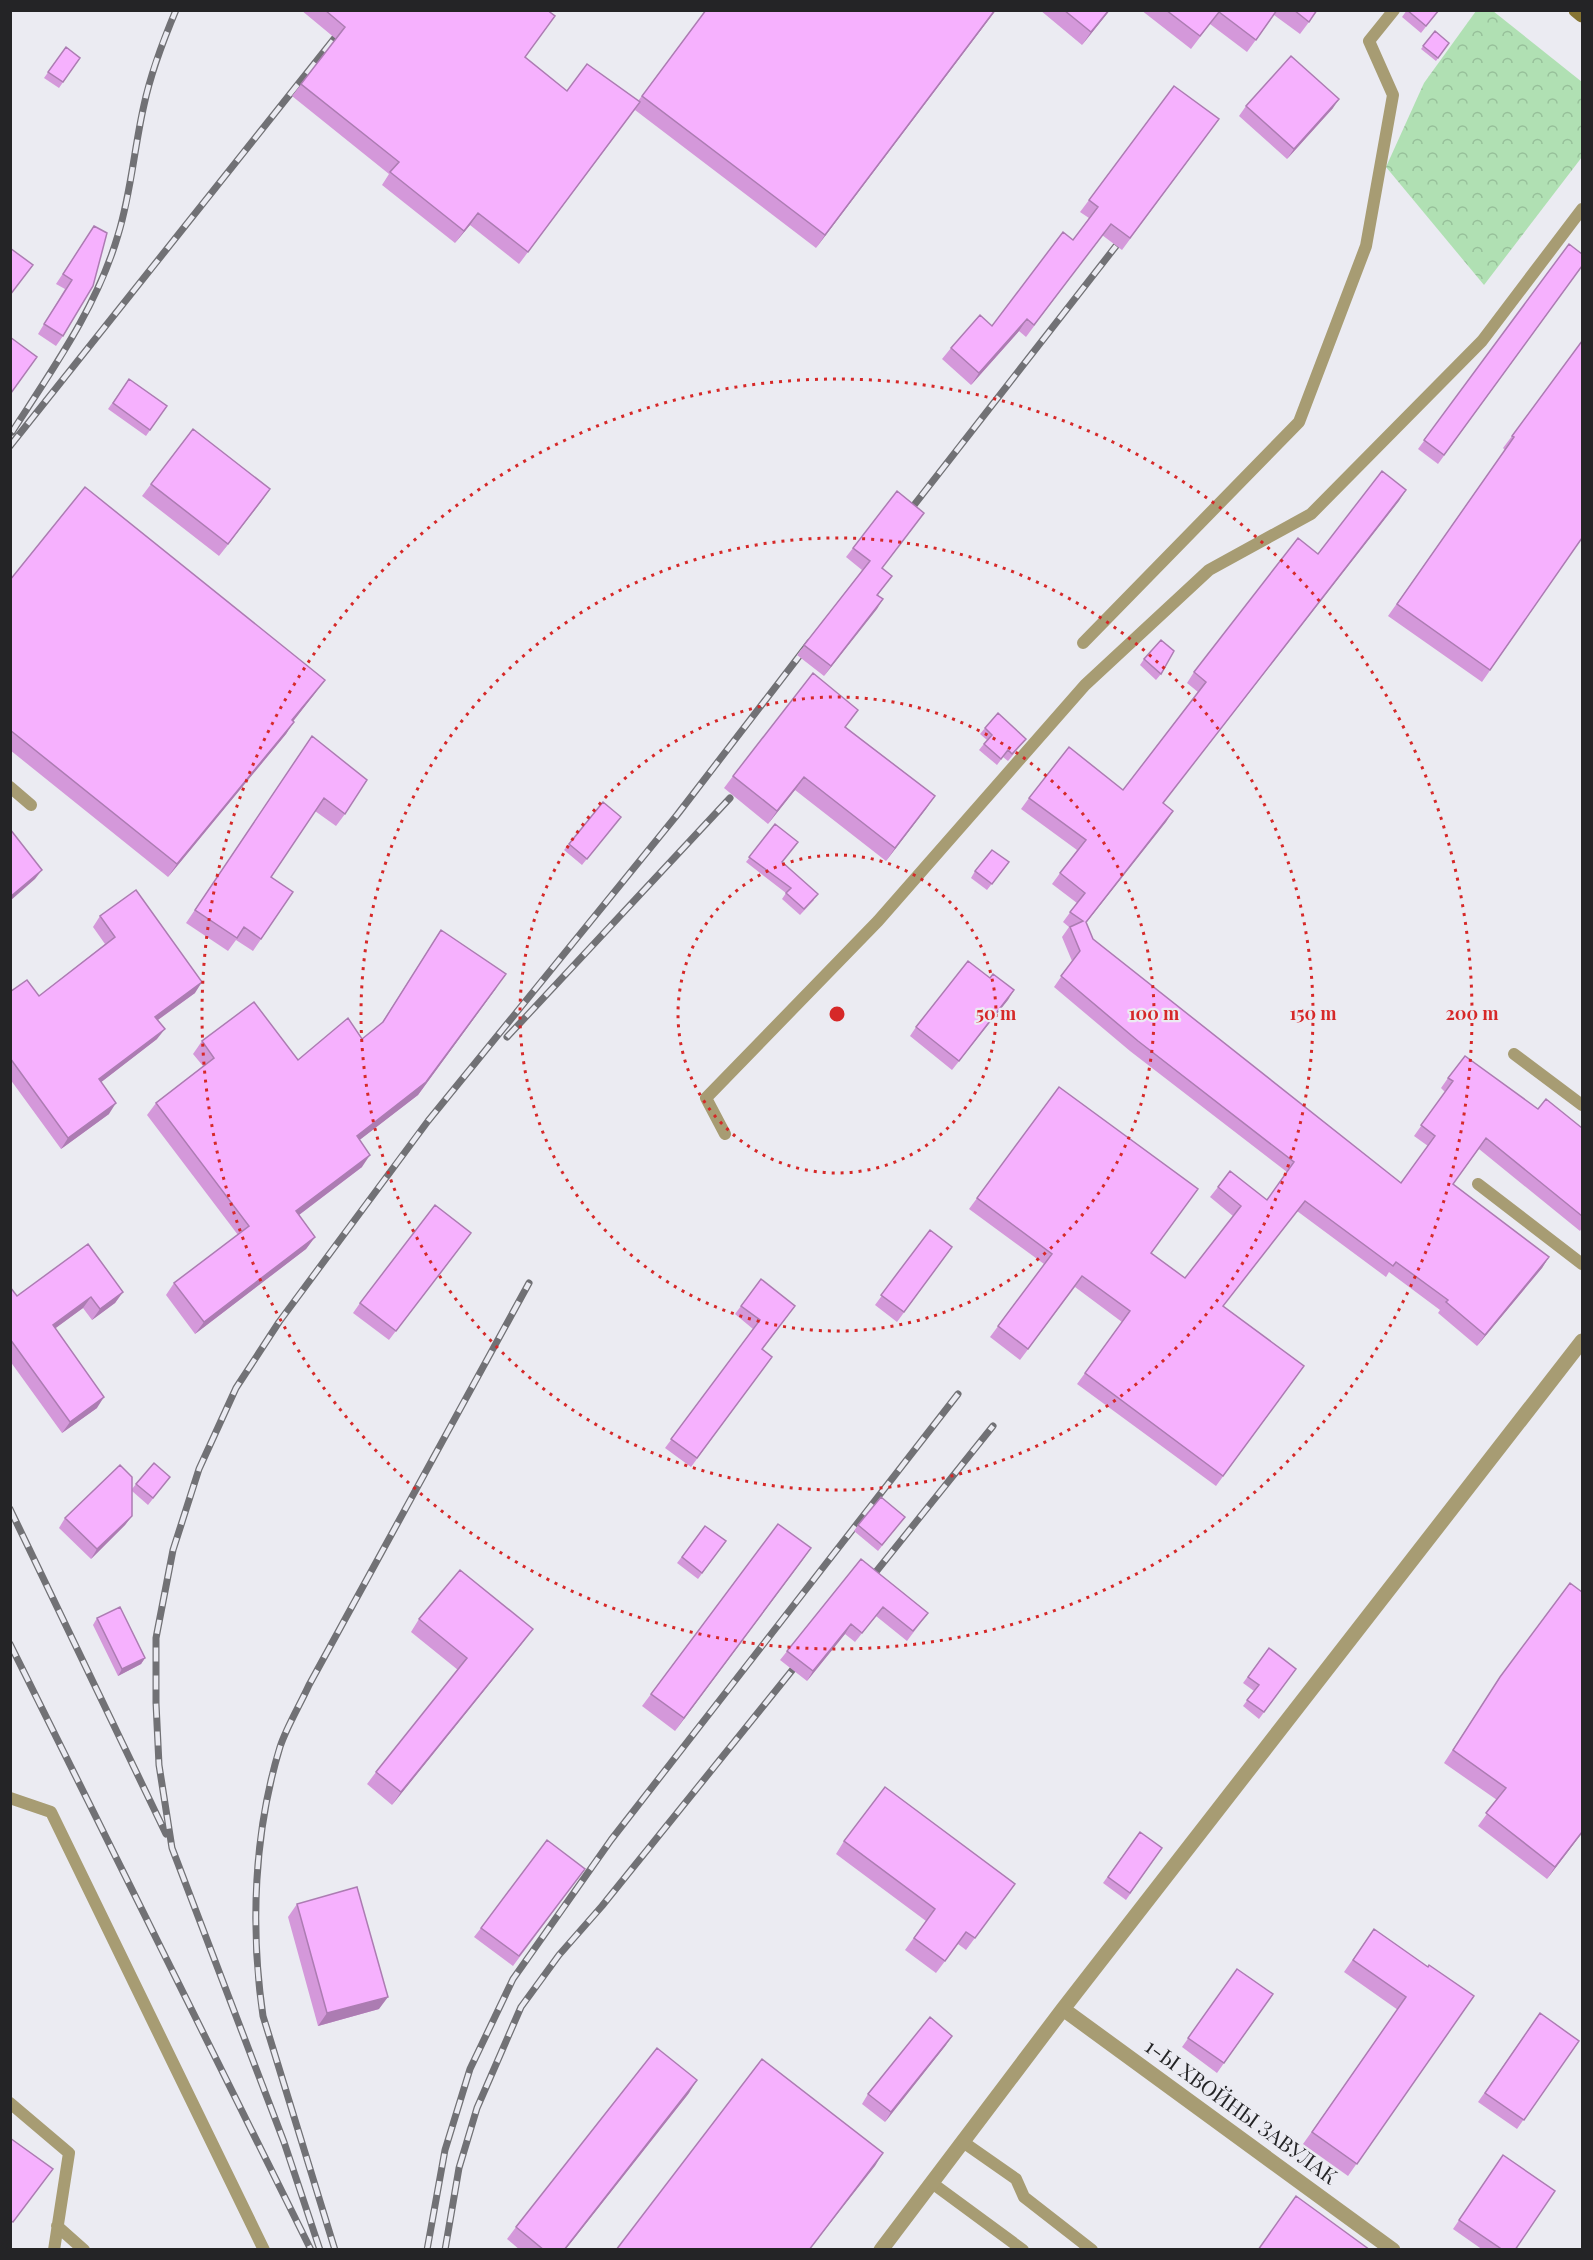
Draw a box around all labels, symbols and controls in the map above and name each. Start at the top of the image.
text: 50 m [976,1001,1017,1025]
text: 100 m [1129,1001,1180,1025]
text: 150 m [1289,1001,1337,1025]
text: 200 m [1445,1001,1499,1025]
centre of rings [827,1004,847,1024]
street label: 1-Ы ХВОЙНЫ ЗАВУЛАК [1140,2031,1344,2190]

